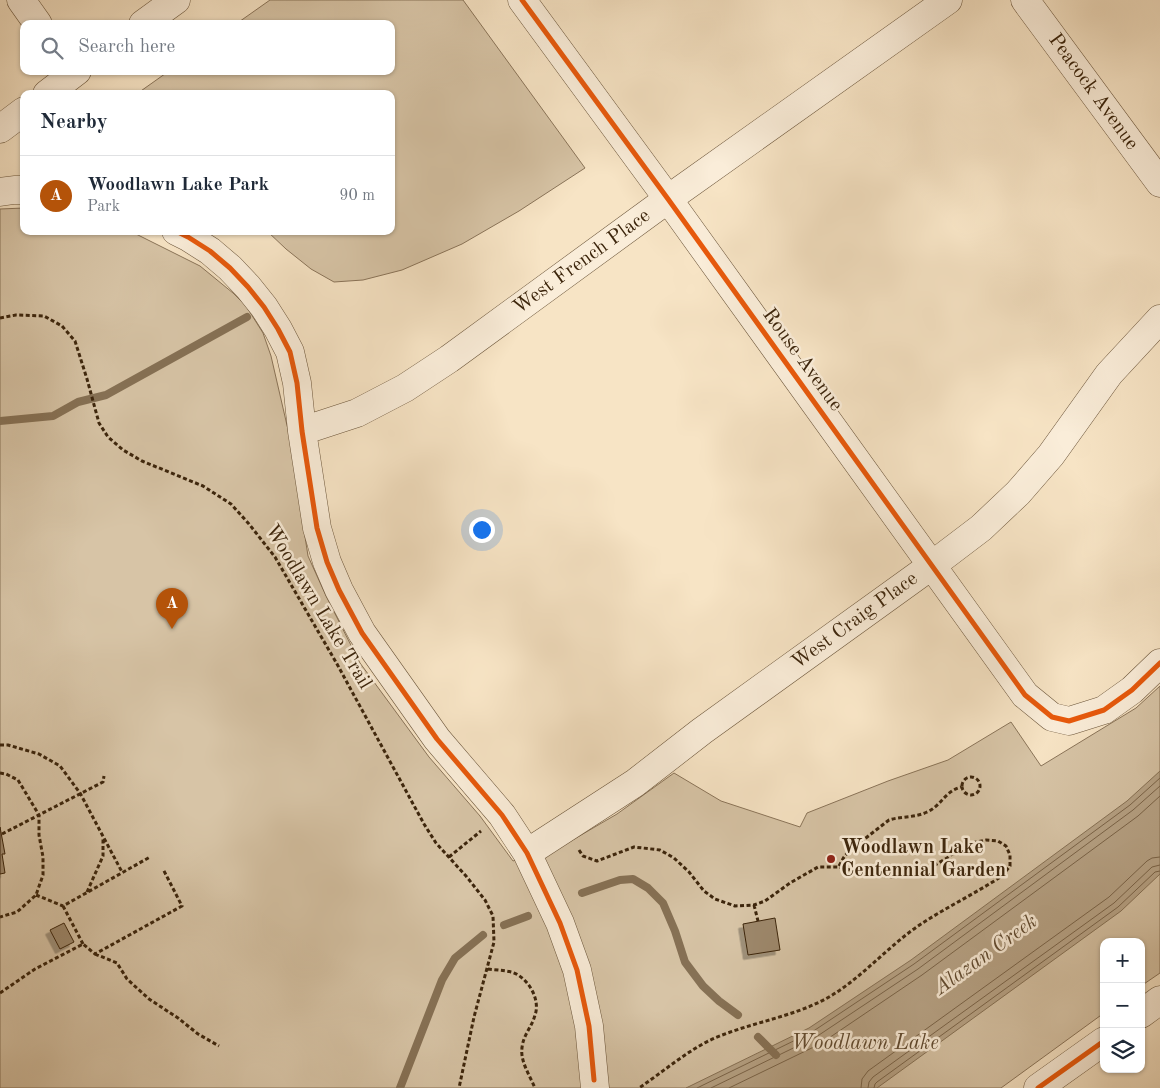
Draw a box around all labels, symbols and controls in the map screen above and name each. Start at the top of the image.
search box [20,20,395,75]
street label: Peacock Avenue [1044,30,1142,154]
icon: search [38,34,66,62]
text: Search here [78,38,175,57]
text: Nearby [40,112,108,133]
text: Woodlawn Lake Park [87,176,269,195]
text: A [50,188,62,204]
text: 90 m [339,188,375,204]
text: Park [87,199,120,215]
street label: West French Place [510,206,654,318]
street label: Rouse Avenue [758,305,846,415]
your location [469,517,495,543]
street label: Woodlawn Lake Trail [261,521,375,693]
street label: West Craig Place [788,569,922,673]
pin: A [156,588,188,629]
place label: Woodlawn Lake Centennial Garden [841,838,1006,881]
marker: Woodlawn Lake Centennial Garden [825,853,837,865]
water label: Alazan Creek [930,911,1041,1000]
map controls [1100,938,1145,1073]
button: + [1100,938,1145,983]
button: − [1100,983,1145,1028]
button: layers [1100,1028,1145,1073]
water label: Woodlawn Lake [791,1033,939,1054]

